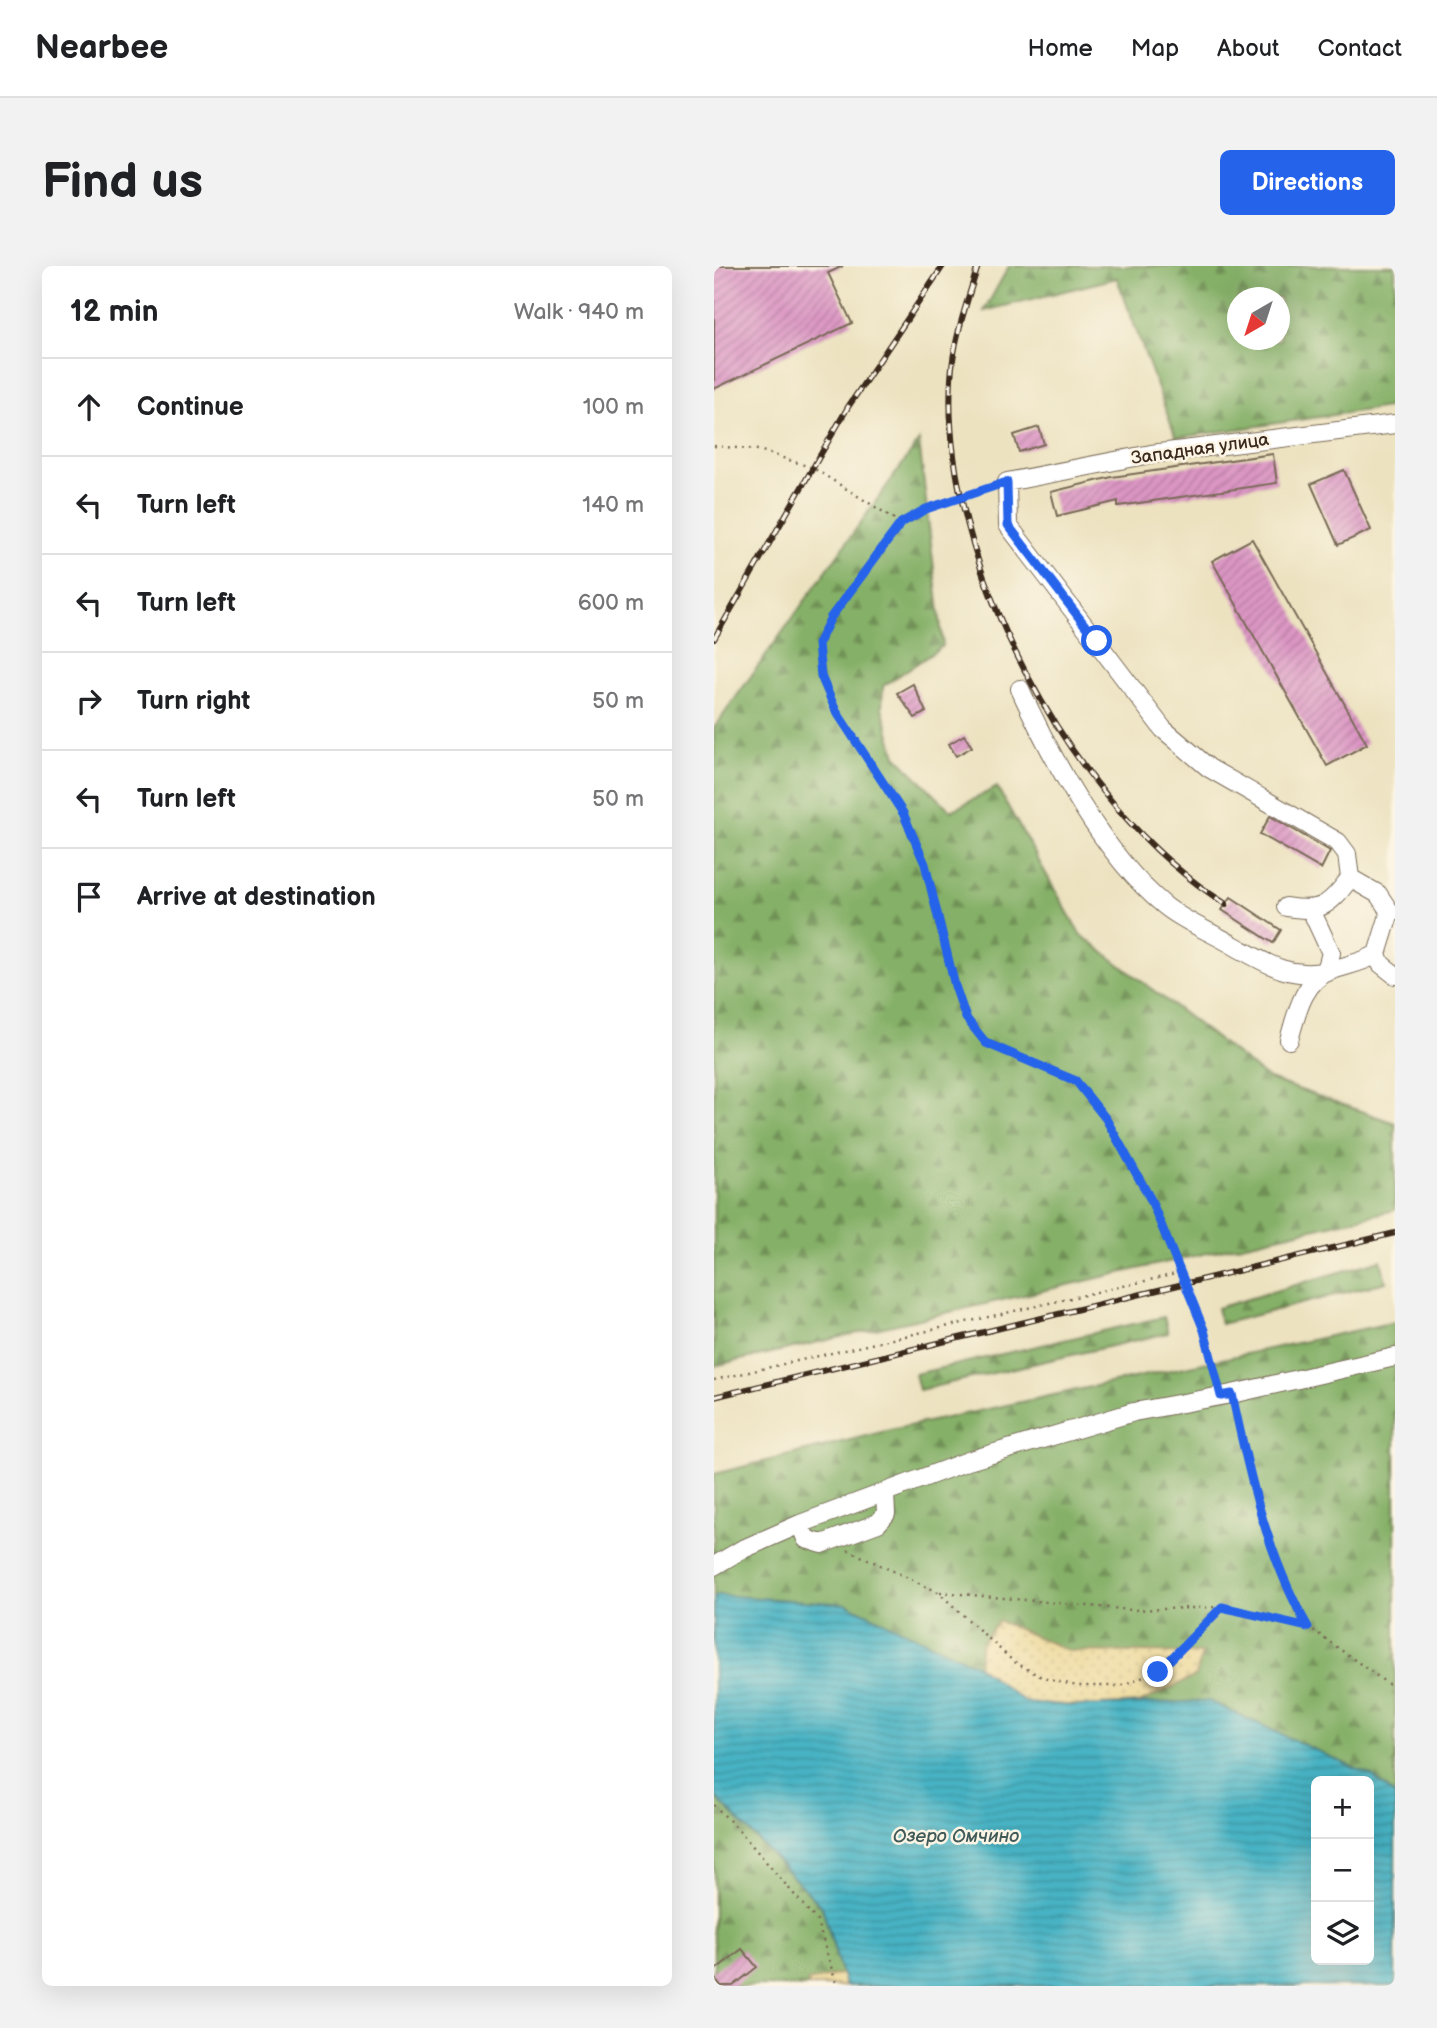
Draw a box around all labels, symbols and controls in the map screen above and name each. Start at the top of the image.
text: Nearbee [35,28,168,68]
text: Home [1028,34,1093,63]
text: Map [1131,34,1179,63]
text: About [1217,34,1279,63]
text: Contact [1317,34,1402,63]
button: Directions [1220,150,1395,215]
text: Find us [42,153,203,212]
north arrow [1227,287,1290,350]
text: 12 min [70,294,158,330]
text: Walk · 940 m [514,298,644,326]
icon: ahead [70,388,108,426]
text: Continue [137,392,244,423]
text: 100 m [583,393,644,421]
street label: Западная улица [1130,429,1270,469]
icon: left [70,486,108,524]
text: Turn left [137,490,236,521]
text: 140 m [582,491,644,519]
icon: left [70,584,108,622]
text: Turn left [137,588,236,619]
text: 600 m [578,589,644,617]
route start [1081,625,1112,656]
icon: right [70,682,108,720]
text: Turn right [137,686,250,717]
text: 50 m [592,687,644,715]
icon: left [70,780,108,818]
text: Turn left [137,784,236,815]
text: 50 m [592,785,644,813]
icon: arrive [70,878,108,916]
text: Arrive at destination [137,882,376,913]
route end [1142,1656,1173,1687]
map controls [1311,1776,1374,1965]
button: + [1311,1776,1374,1839]
water label: Озеро Омчино [893,1825,1019,1848]
button: − [1311,1839,1374,1902]
button: layers [1311,1902,1374,1965]

